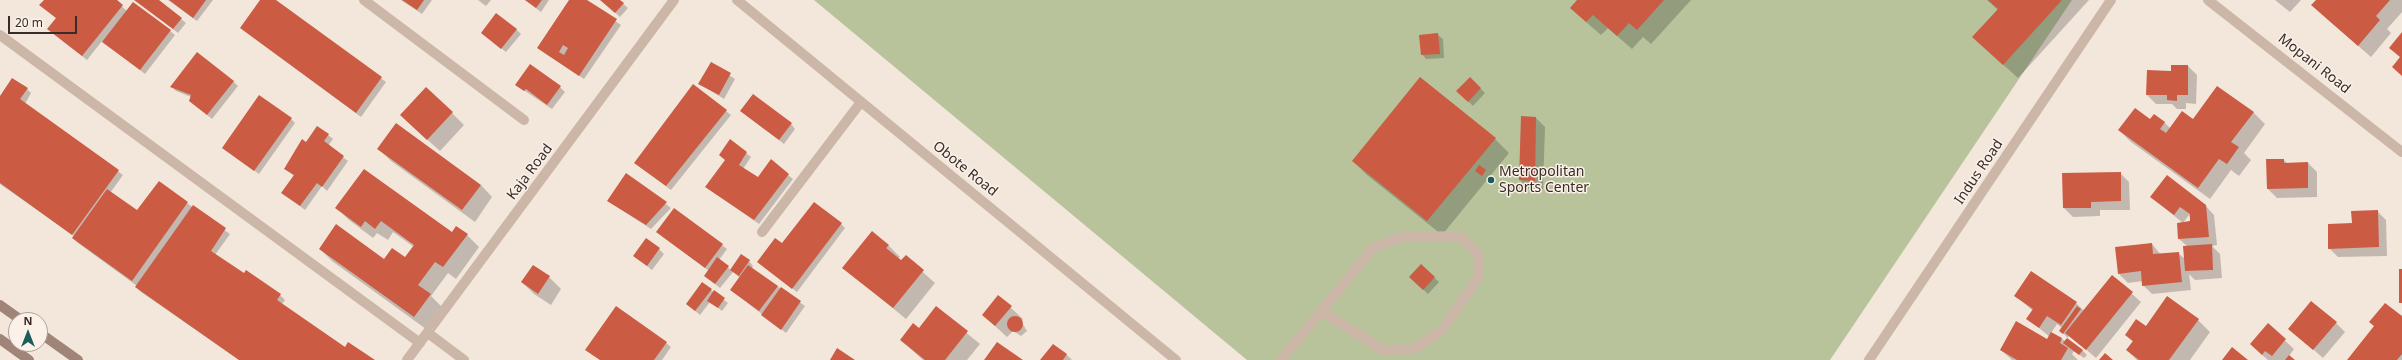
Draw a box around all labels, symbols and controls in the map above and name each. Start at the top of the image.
scale bar [10,8,79,34]
text: 20 m [15,14,43,31]
street label: Mopani Road [2274,31,2354,97]
street label: Indus Road [1951,136,2007,208]
street label: Obote Road [929,138,1001,200]
street label: Kaja Road [504,141,556,203]
place label: Metropolitan Sports Center [1499,164,1589,196]
marker: Metropolitan Sports Center [1486,175,1496,185]
north arrow [8,312,48,352]
text: N [24,313,32,328]

